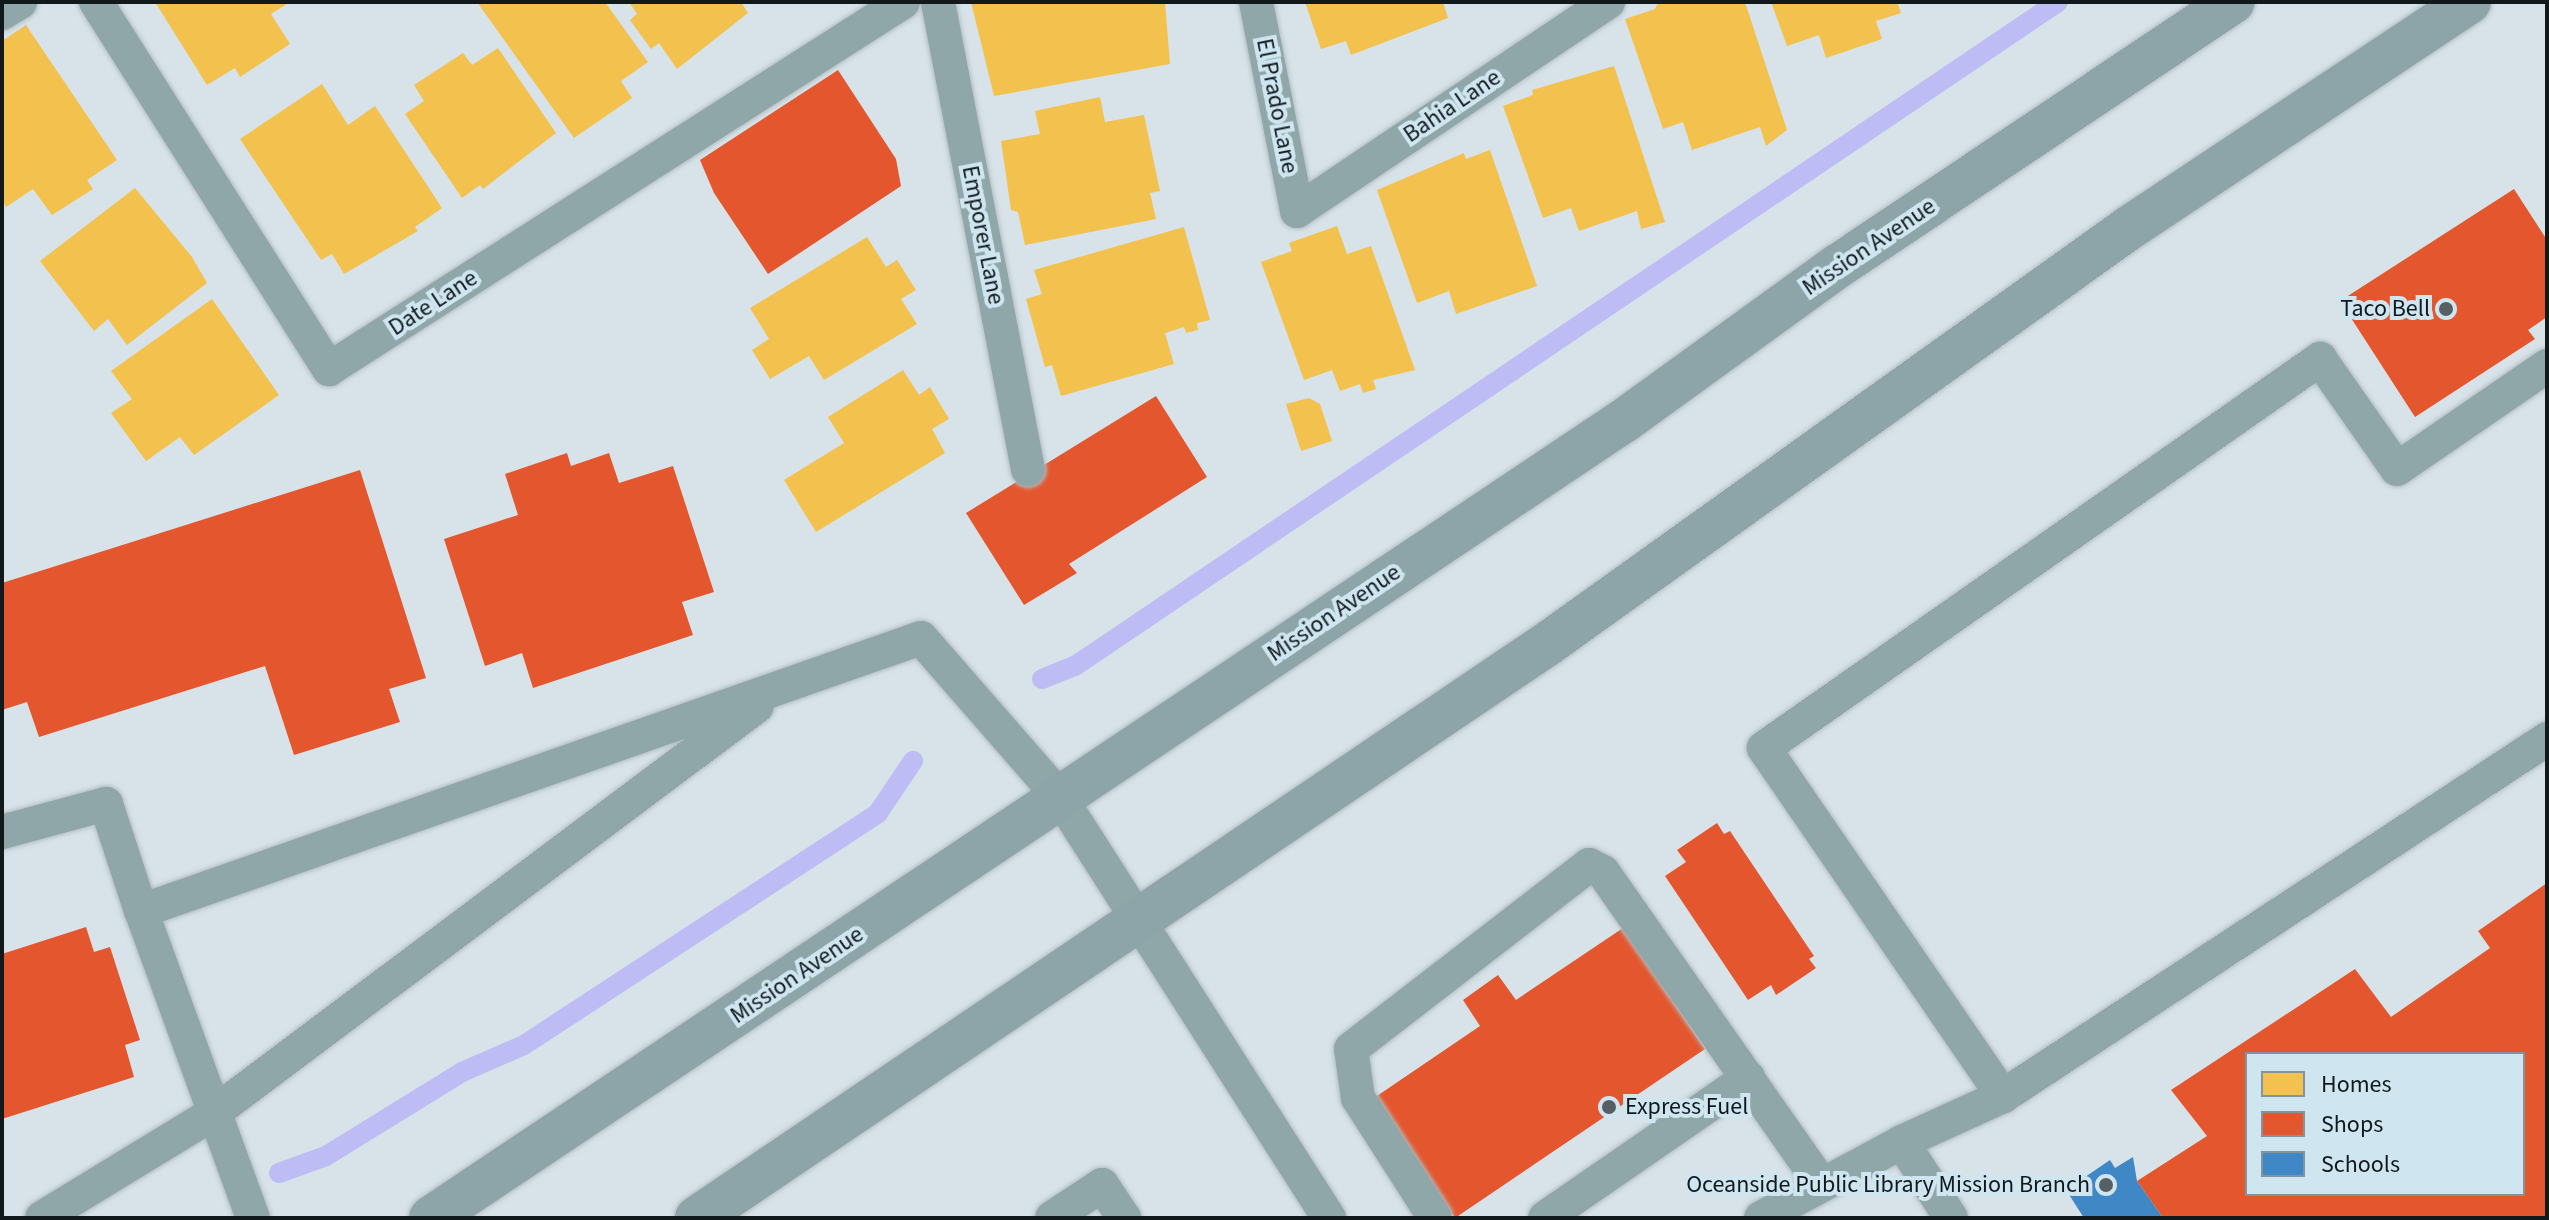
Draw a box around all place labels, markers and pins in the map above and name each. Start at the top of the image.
place label: Taco Bell [2340,295,2430,323]
marker: Taco Bell [2437,300,2455,318]
place label: Express Fuel [1625,1093,1748,1121]
marker: Express Fuel [1600,1098,1618,1116]
place label: Oceanside Public Library Mission Branch [1686,1171,2090,1199]
marker: Oceanside Public Library Mission Branch [2097,1176,2115,1194]

